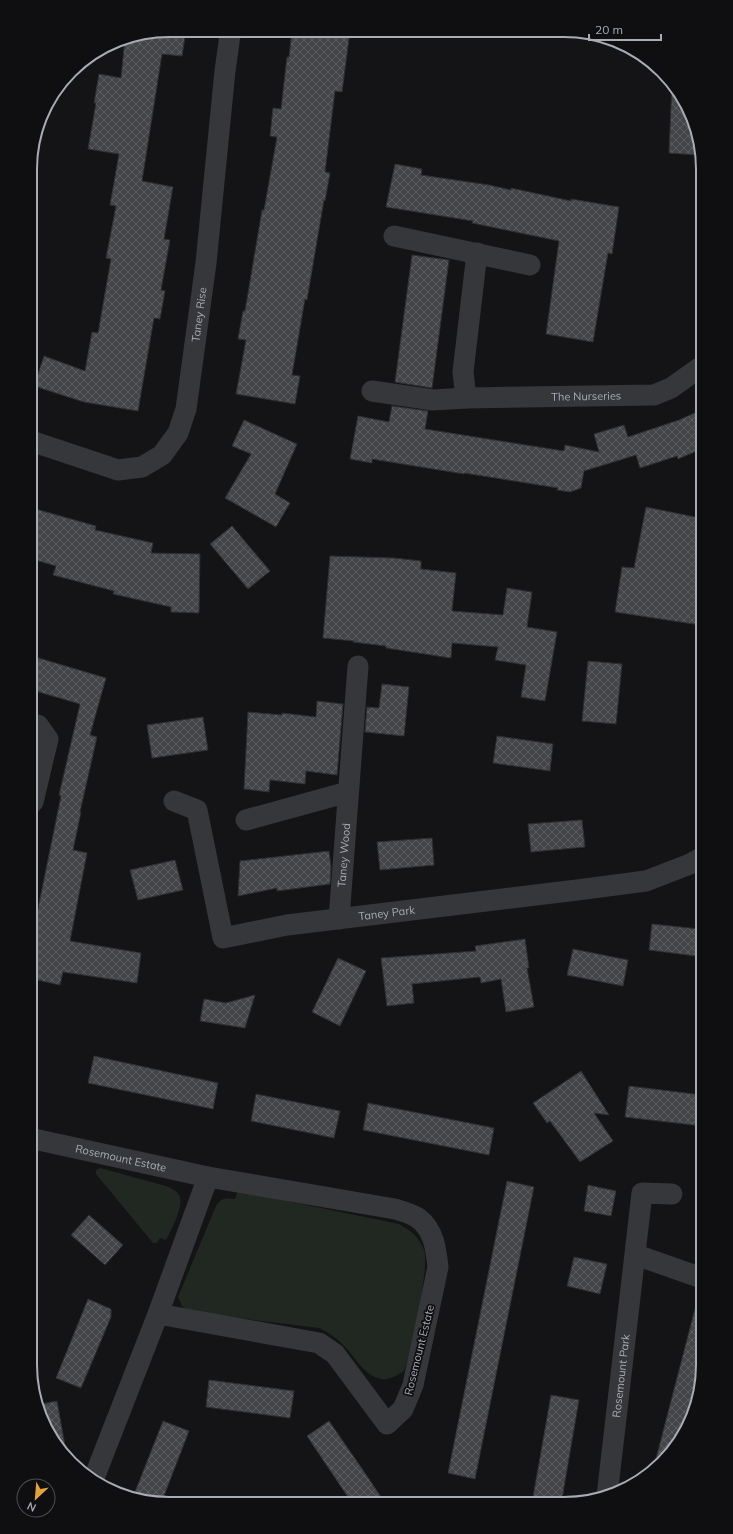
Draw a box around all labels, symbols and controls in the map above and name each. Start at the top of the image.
scale bar [589,16,661,42]
text: 20 m [595,22,623,37]
street label: Taney Rise [188,286,210,343]
street label: The Nurseries [551,389,621,404]
street label: Taney Wood [334,823,353,888]
street label: Taney Park [358,903,416,923]
street label: Rosemount Estate [74,1141,168,1175]
street label: Rosemount Estate [401,1303,437,1397]
street label: Rosemount Park [609,1333,633,1418]
north arrow [16,1478,56,1518]
text: N [25,1499,38,1515]

